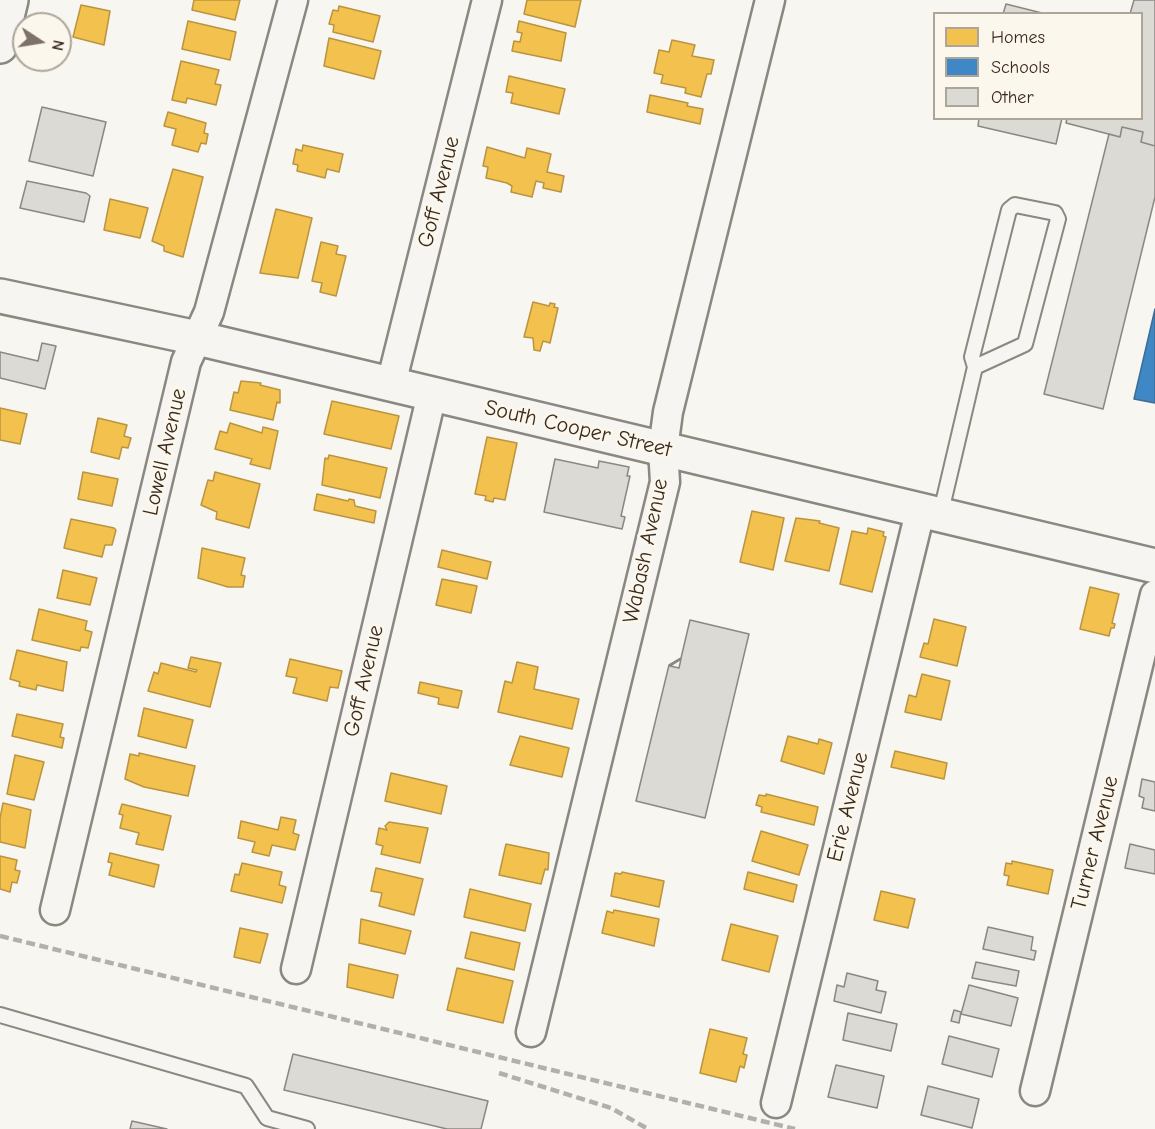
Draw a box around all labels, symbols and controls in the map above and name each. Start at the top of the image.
north arrow [12,12,72,72]
legend [933,12,1143,120]
text: Homes [991,27,1045,48]
text: N [48,38,68,52]
text: Schools [991,57,1050,78]
text: Other [991,87,1034,108]
street label: Goff Avenue [412,134,466,250]
street label: Lowell Avenue [138,386,192,518]
street label: South Cooper Street [482,395,674,463]
street label: Wabash Avenue [618,476,674,626]
street label: Goff Avenue [338,623,390,739]
street label: Erie Avenue [822,749,874,865]
street label: Turner Avenue [1066,773,1124,913]

